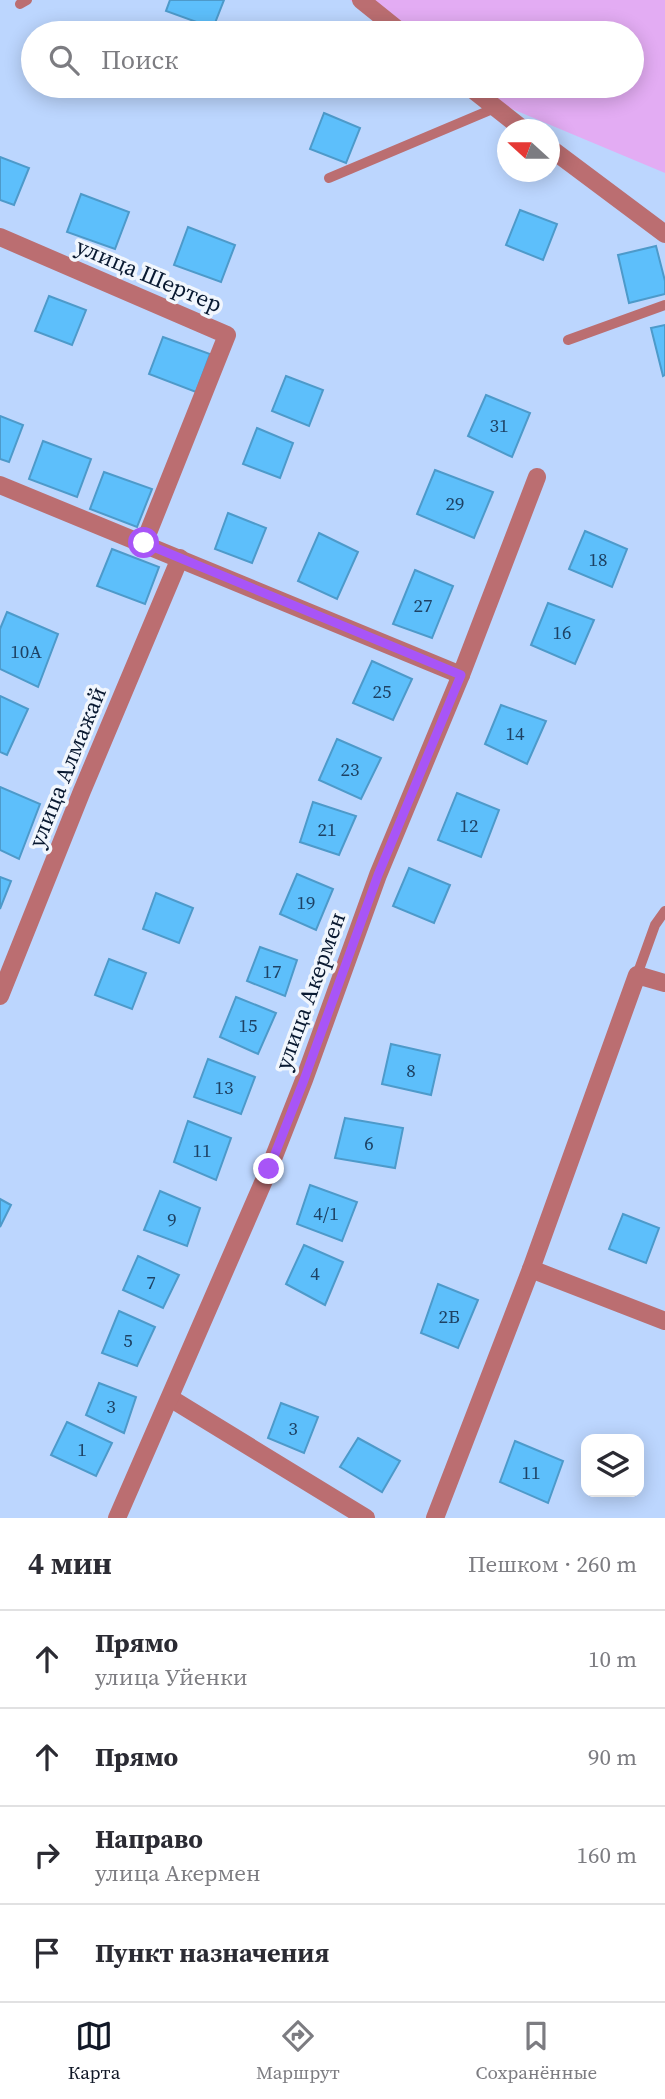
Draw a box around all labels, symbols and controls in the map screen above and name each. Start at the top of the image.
search box [21,21,644,98]
icon: search [45,41,83,79]
text: Поиск [101,42,178,78]
north arrow [497,119,560,182]
street label: улица Шертер [71,230,227,320]
house number: 31 [489,412,509,438]
house number: 29 [445,490,465,516]
route start [128,527,159,558]
house number: 18 [588,546,608,572]
house number: 27 [413,592,433,618]
house number: 16 [552,619,572,645]
house number: 10А [10,638,42,664]
house number: 25 [372,678,392,704]
street label: улица Алмажай [20,682,114,852]
house number: 14 [505,720,525,746]
house number: 23 [340,756,360,782]
house number: 12 [459,812,479,838]
house number: 21 [317,816,337,842]
house number: 19 [296,889,316,915]
street label: улица Акермен [267,908,353,1074]
house number: 17 [262,958,282,984]
house number: 15 [238,1012,258,1038]
house number: 8 [406,1057,416,1083]
house number: 13 [214,1074,234,1100]
house number: 6 [364,1130,374,1156]
house number: 11 [192,1137,212,1163]
route end [253,1153,284,1184]
house number: 4/1 [313,1200,339,1226]
house number: 9 [167,1206,177,1232]
house number: 4 [310,1260,320,1286]
house number: 7 [146,1269,156,1295]
house number: 2Б [438,1303,460,1329]
house number: 5 [123,1327,133,1353]
house number: 3 [106,1393,116,1419]
house number: 3 [288,1415,298,1441]
map controls [581,1434,644,1497]
button: layers [581,1434,644,1497]
house number: 1 [77,1436,87,1462]
house number: 11 [521,1459,541,1485]
text: 4 мин [28,1543,112,1584]
text: Пешком · 260 m [468,1548,637,1580]
text: Прямо [95,1625,178,1661]
icon: ahead [28,1640,66,1678]
text: 10 m [588,1643,637,1675]
text: улица Уйенки [95,1661,248,1693]
icon: ahead [28,1738,66,1776]
text: Прямо [95,1739,178,1775]
text: 90 m [588,1741,637,1773]
text: Направо [95,1821,203,1857]
icon: right [28,1836,66,1874]
text: 160 m [576,1839,637,1871]
text: улица Акермен [95,1857,261,1889]
icon: arrive [28,1934,66,1972]
text: Пункт назначения [95,1935,329,1971]
tab: Карта [68,2017,120,2085]
tab: Маршрут [256,2017,340,2085]
tab: Сохранённые [476,2017,597,2085]

